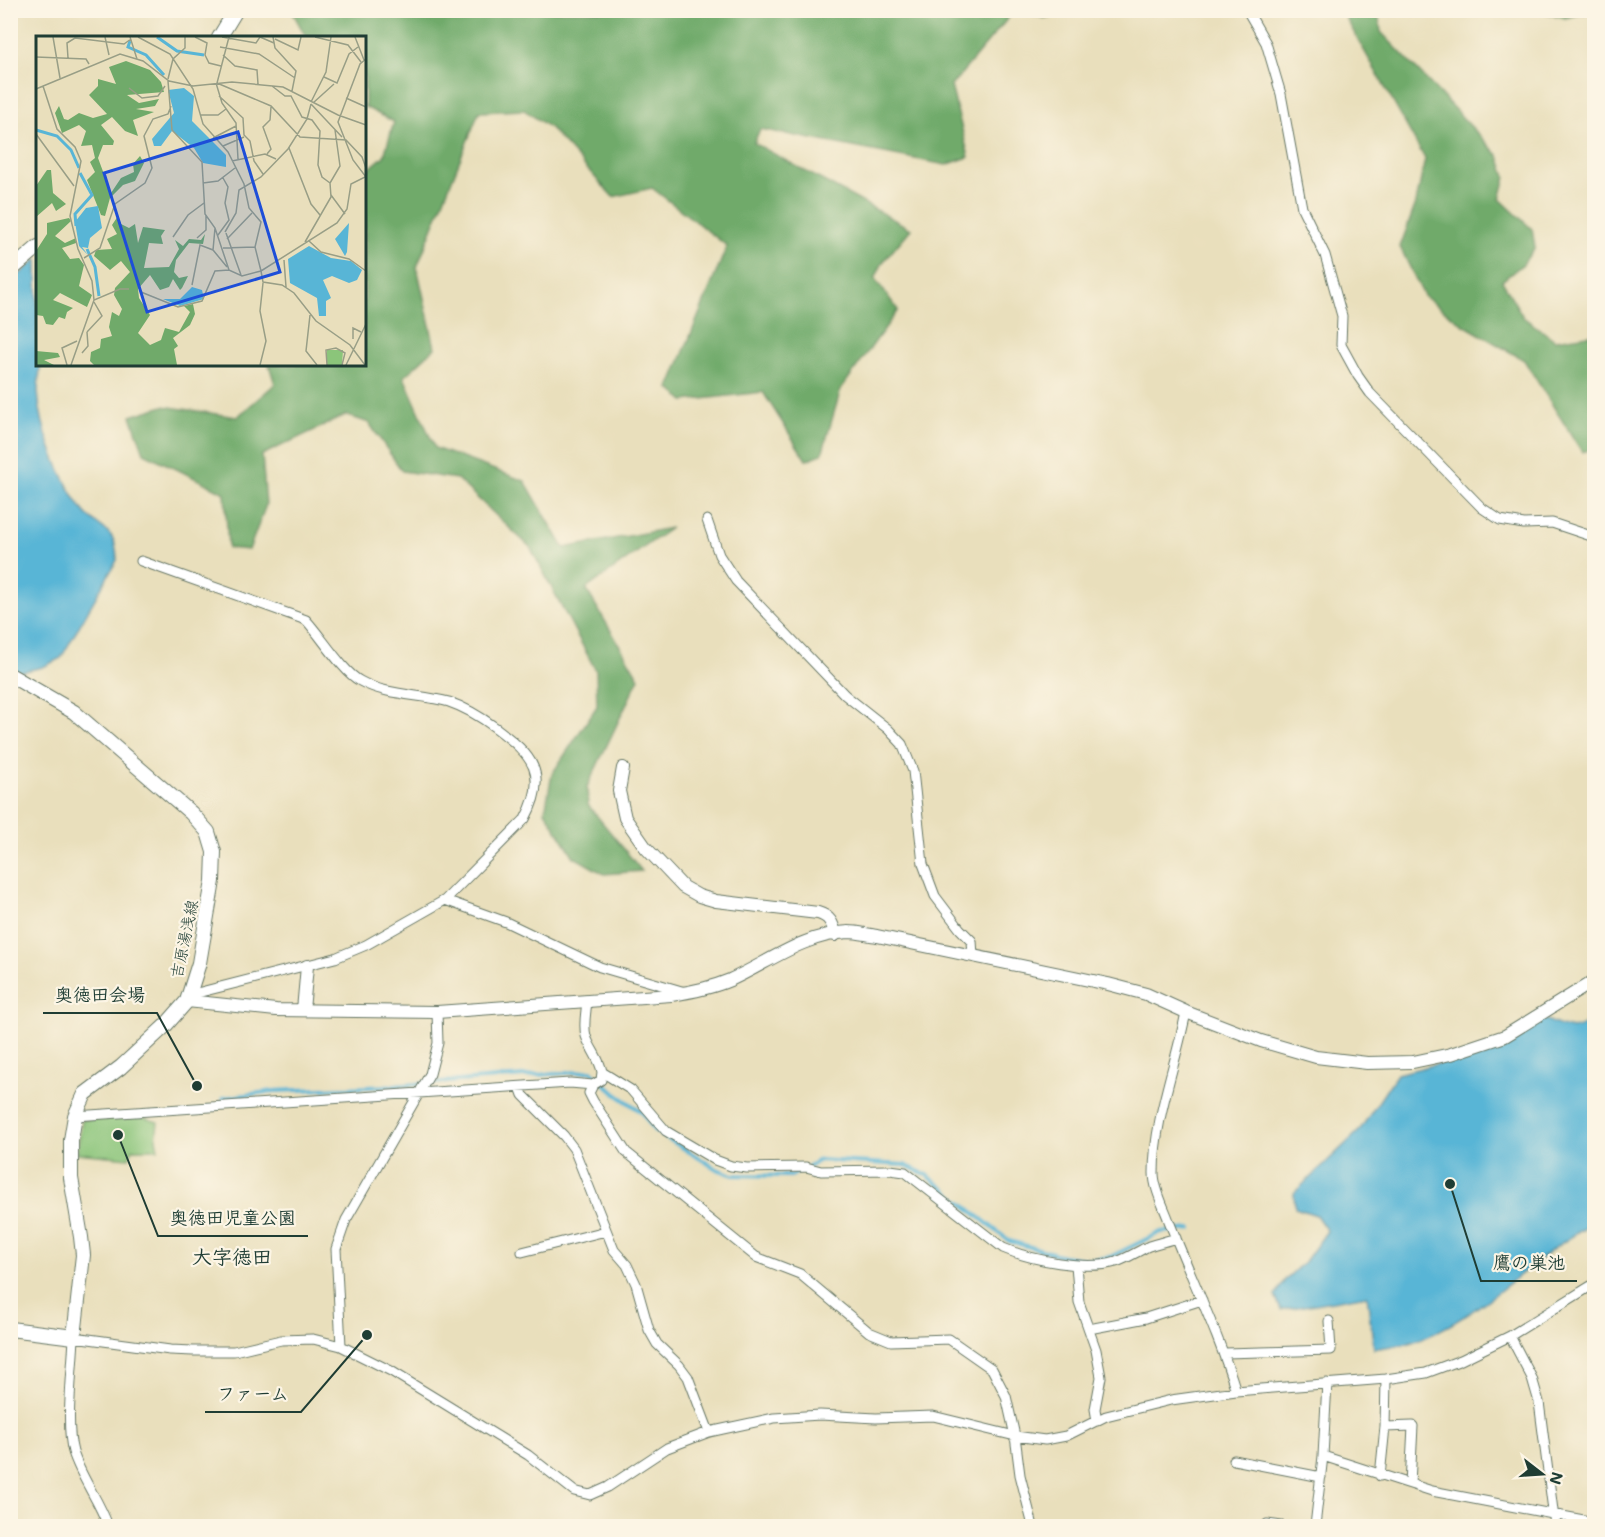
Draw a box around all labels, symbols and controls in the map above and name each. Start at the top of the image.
inset map [36,36,366,366]
street label: 吉原湯浅線 [165,898,202,980]
callout: 奥徳田会場 [43,977,157,1013]
text: 奥徳田会場 [55,982,145,1006]
callout: 奥徳田児童公園 [158,1200,308,1236]
text: 奥徳田児童公園 [170,1205,296,1229]
district label: 大字徳田 [192,1243,272,1269]
callout: 鷹の巣池 [1481,1245,1577,1281]
text: 鷹の巣池 [1493,1250,1565,1274]
callout: ファーム [205,1376,301,1412]
text: ファーム [217,1381,289,1405]
north arrow [1512,1444,1572,1504]
text: N [1545,1470,1569,1487]

